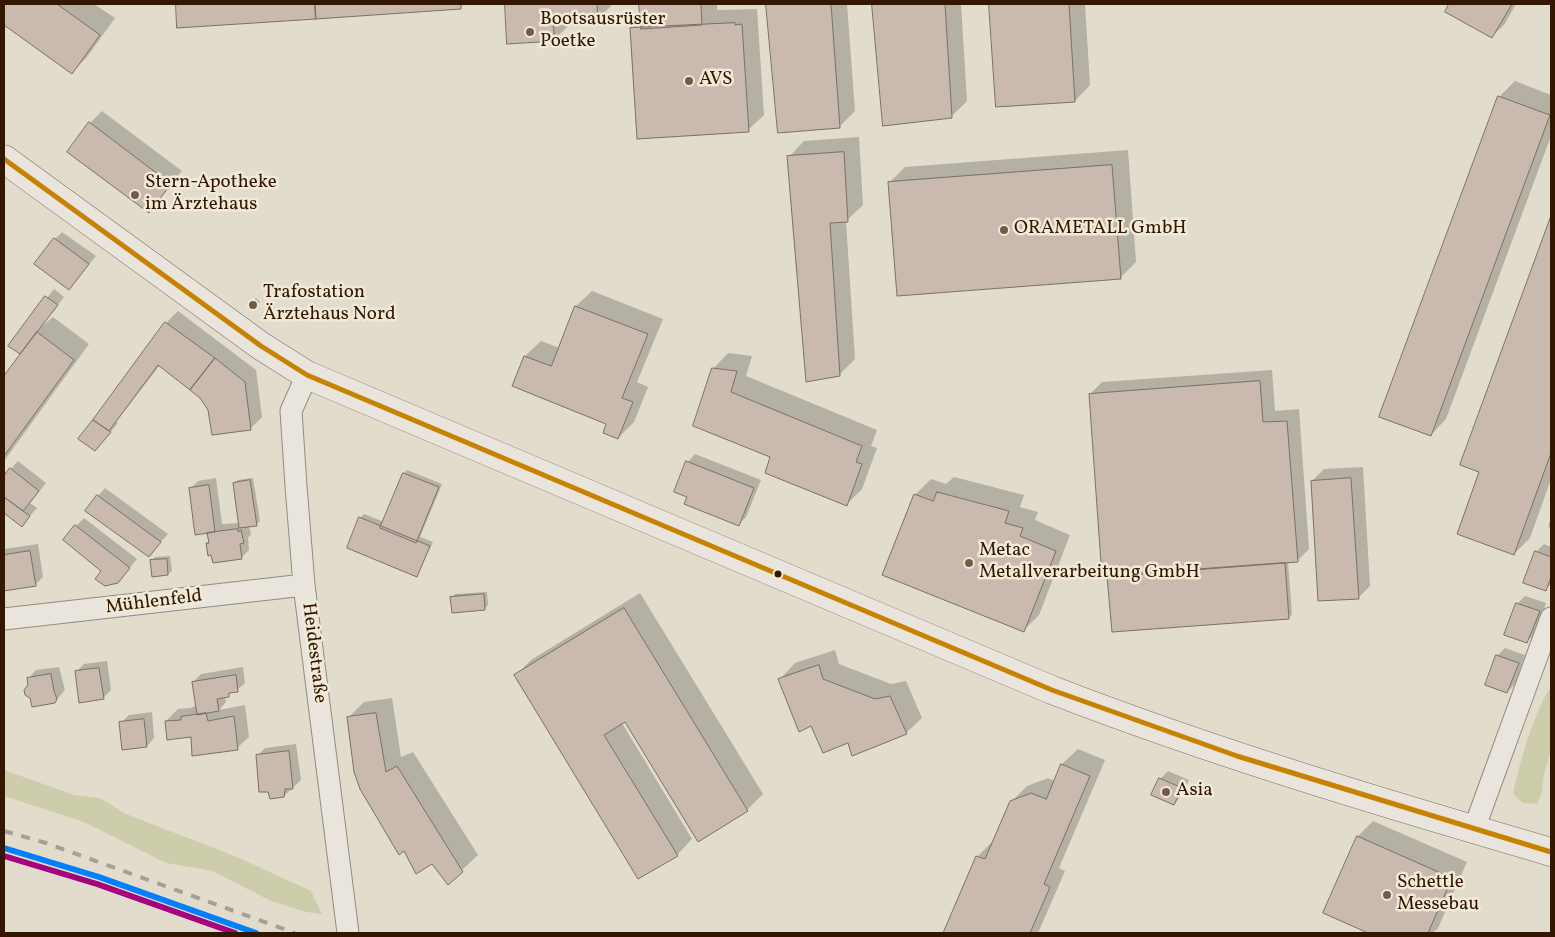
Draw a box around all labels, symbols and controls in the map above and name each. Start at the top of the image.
place label: Bootsausrüster Poetke [540,10,665,54]
marker: Bootsausrüster Poetke [524,26,536,38]
place label: AVS [699,70,732,92]
marker: AVS [683,75,695,87]
place label: Stern-Apotheke im Ärztehaus [145,173,277,217]
marker: Stern-Apotheke im Ärztehaus [129,189,141,201]
place label: ORAMETALL GmbH [1014,219,1187,241]
marker: ORAMETALL GmbH [998,224,1010,236]
place label: Trafostation Ärztehaus Nord [263,283,396,327]
marker: Trafostation Ärztehaus Nord [247,299,259,311]
place label: Metac Metallverarbeitung GmbH [979,541,1200,585]
marker: Metac Metallverarbeitung GmbH [963,557,975,569]
unlabelled marker [773,569,783,579]
street label: Mühlenfeld [104,586,204,620]
street label: Heidestraße [296,601,330,705]
place label: Asia [1176,781,1213,803]
marker: Asia [1160,786,1172,798]
place label: Schettle Messebau [1397,873,1479,917]
marker: Schettle Messebau [1381,889,1393,901]

